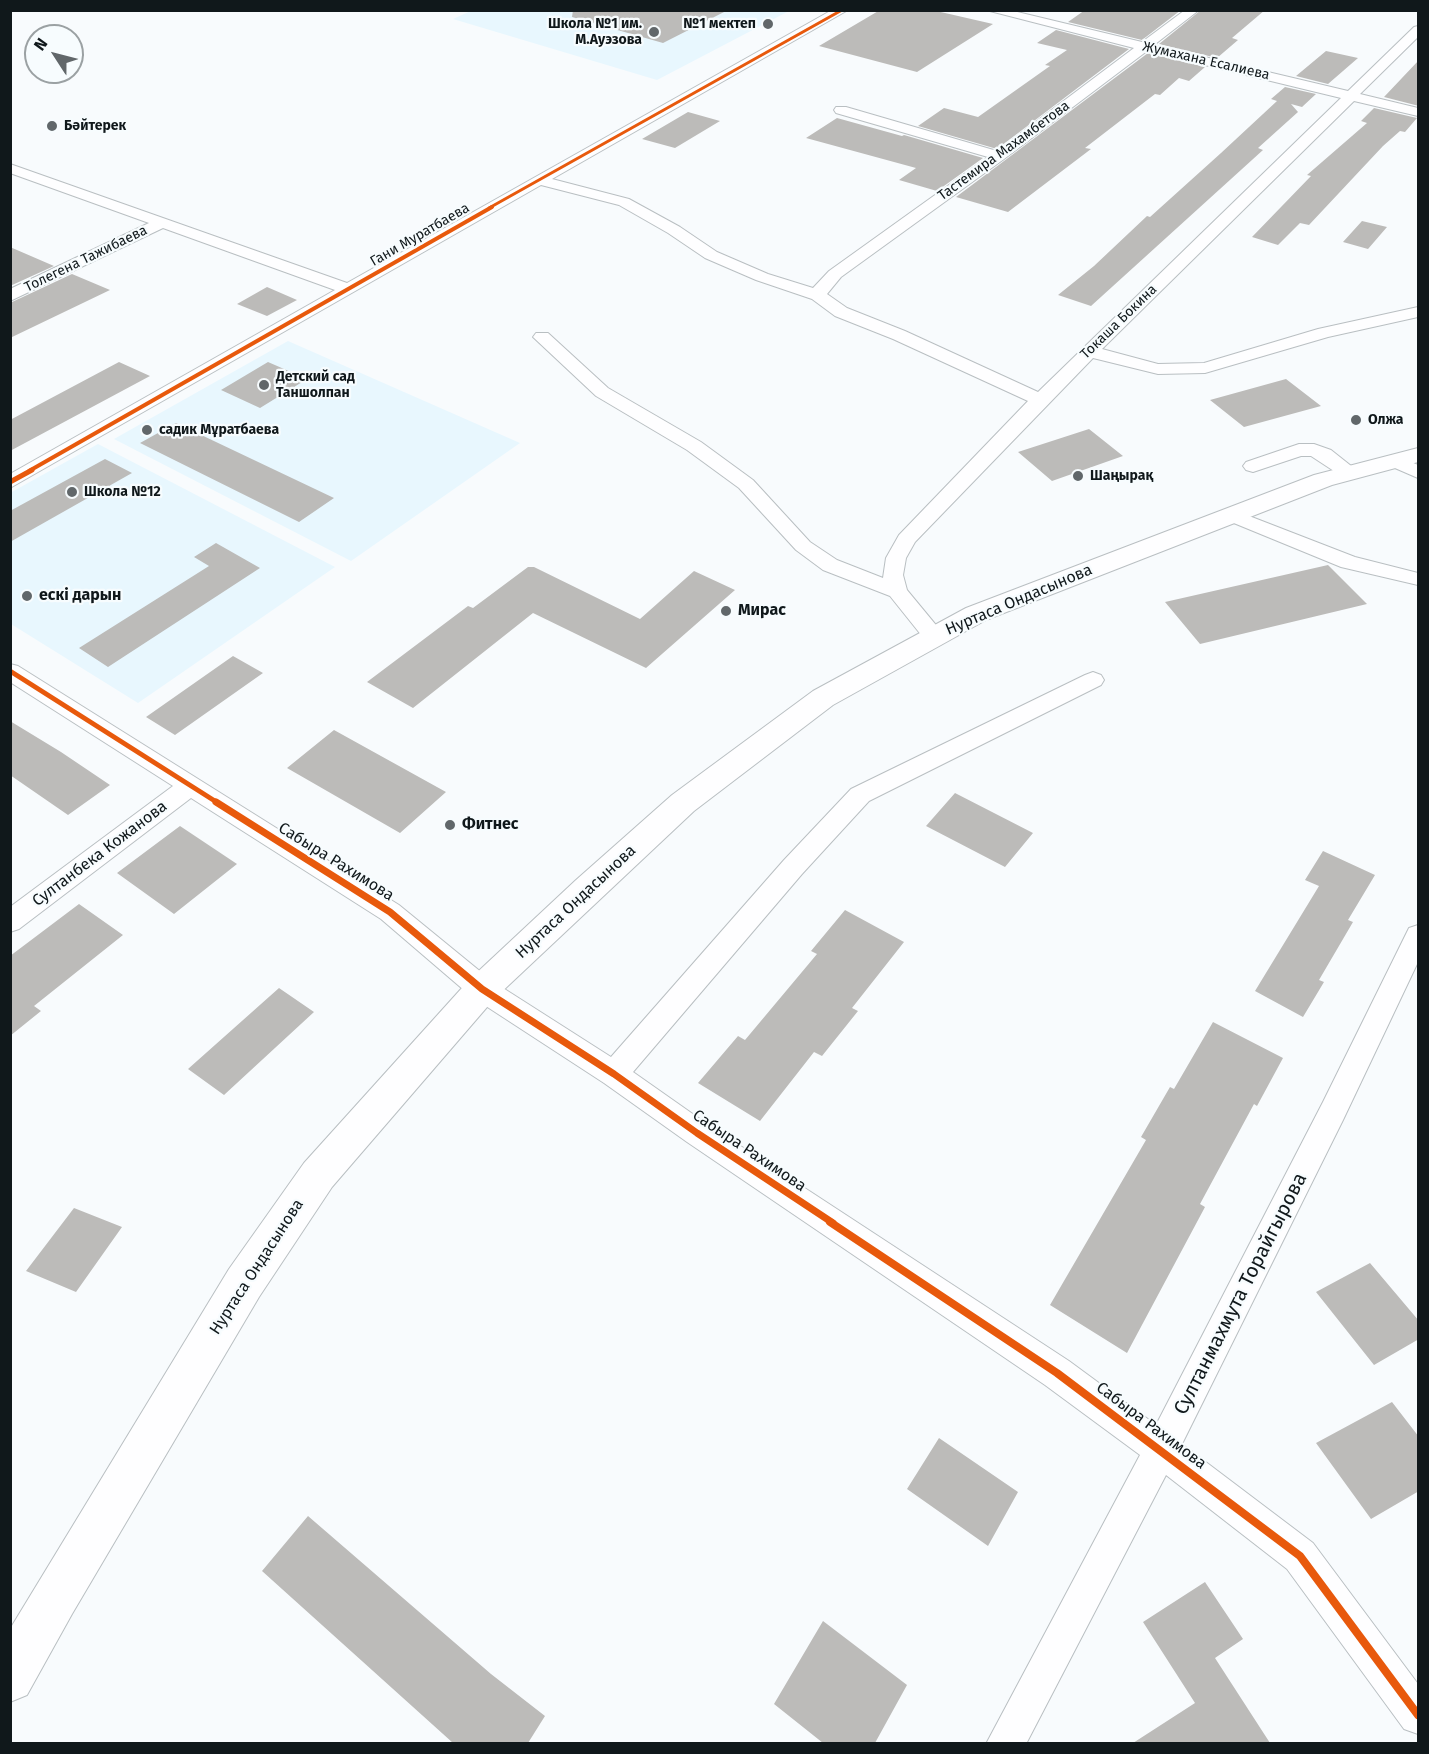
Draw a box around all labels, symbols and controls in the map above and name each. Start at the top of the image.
place label: Школа №1 им. М.Ауэзова [548,16,642,48]
place label: №1 мектеп [683,16,756,32]
marker: №1 мектеп [761,17,775,31]
north arrow [24,24,84,84]
marker: Школа №1 им. М.Ауэзова [647,25,661,39]
text: N [30,34,51,54]
street label: Жумахана Есалиева [1141,38,1271,84]
street label: Тастемира Махамбетова [935,98,1073,204]
place label: Бәйтерек [64,118,126,134]
marker: Бәйтерек [45,119,59,133]
street label: Гани Муратбаева [367,200,473,270]
street label: Толегена Тажибаева [22,222,150,296]
street label: Токаша Бокина [1077,281,1161,363]
place label: Детский сад Таншолпан [276,369,355,402]
marker: Детский сад Таншолпан [257,378,271,392]
place label: Олжа [1368,412,1404,428]
marker: Олжа [1349,413,1363,427]
place label: садик Мұратбаева [159,422,279,438]
marker: садик Мұратбаева [140,423,154,437]
place label: Шаңырақ [1090,468,1153,484]
marker: Шаңырақ [1071,469,1085,483]
place label: Школа №12 [84,484,161,500]
marker: Школа №12 [65,485,79,499]
street label: Нуртаса Ондасынова [943,560,1095,640]
place label: ескі дарын [39,586,121,606]
marker: ескі дарын [20,589,34,603]
place label: Мирас [738,601,786,621]
marker: Мирас [719,604,733,618]
street label: Султанбека Кожанова [29,797,171,911]
place label: Фитнес [462,815,519,835]
marker: Фитнес [443,818,457,832]
street label: Сабыра Рахимова [275,819,397,905]
street label: Нуртаса Ондасынова [512,841,640,963]
street label: Сабыра Рахимова [689,1106,809,1196]
street label: Султанмахмута Торайгырова [1169,1169,1313,1419]
street label: Нуртаса Ондасынова [206,1196,308,1338]
street label: Сабыра Рахимова [1092,1378,1210,1474]

